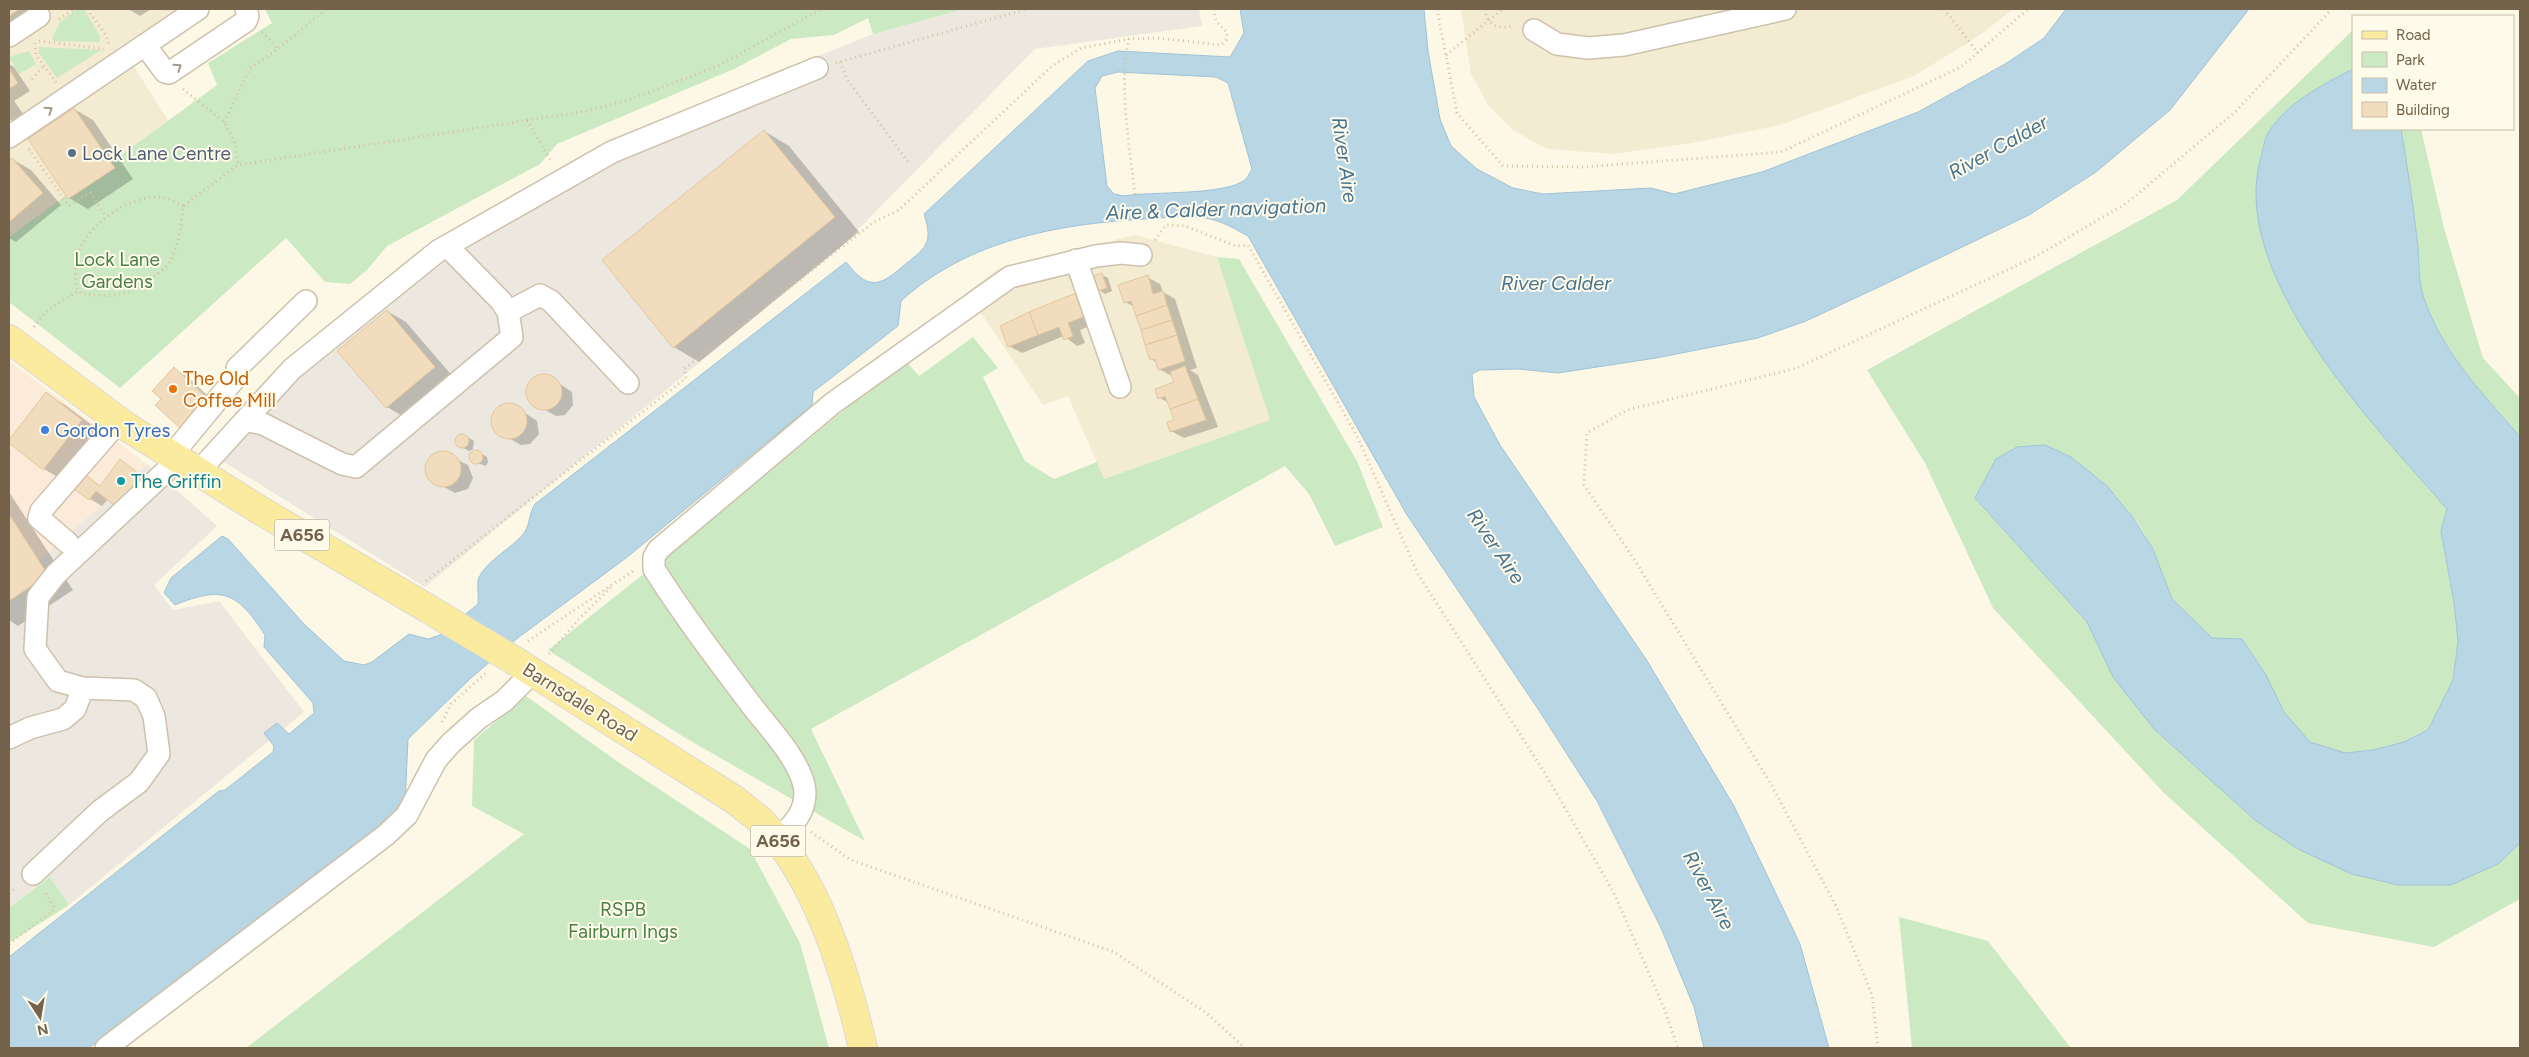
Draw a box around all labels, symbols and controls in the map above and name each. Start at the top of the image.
legend [2352,15,2514,130]
text: Road [2396,26,2431,44]
text: Park [2396,51,2425,69]
one-way arrow [172,64,182,73]
text: Water [2396,76,2436,94]
text: Building [2396,101,2450,119]
one-way arrow [44,106,53,116]
water label: River Calder [1944,109,2053,184]
water label: River Aire [1327,116,1363,204]
place label: Lock Lane Centre [82,142,231,165]
marker: Lock Lane Centre [66,147,78,159]
water label: Aire & Calder navigation [1104,193,1327,225]
park label: Lock Lane Gardens [74,248,160,293]
water label: River Calder [1501,271,1612,295]
place label: The Old Coffee Mill [183,367,276,412]
marker: The Old Coffee Mill [167,383,179,395]
place label: Gordon Tyres [55,419,170,442]
marker: Gordon Tyres [39,424,51,436]
place label: The Griffin [131,470,221,493]
marker: The Griffin [115,475,127,487]
water label: River Aire [1462,504,1530,588]
road number: A656 [274,520,330,550]
street label: Barnsdale Road [518,658,642,746]
road number: A656 [750,826,806,856]
water label: River Aire [1678,846,1740,934]
park label: RSPB Fairburn Ings [568,898,678,943]
north arrow [15,992,65,1042]
text: N [36,1020,50,1039]

